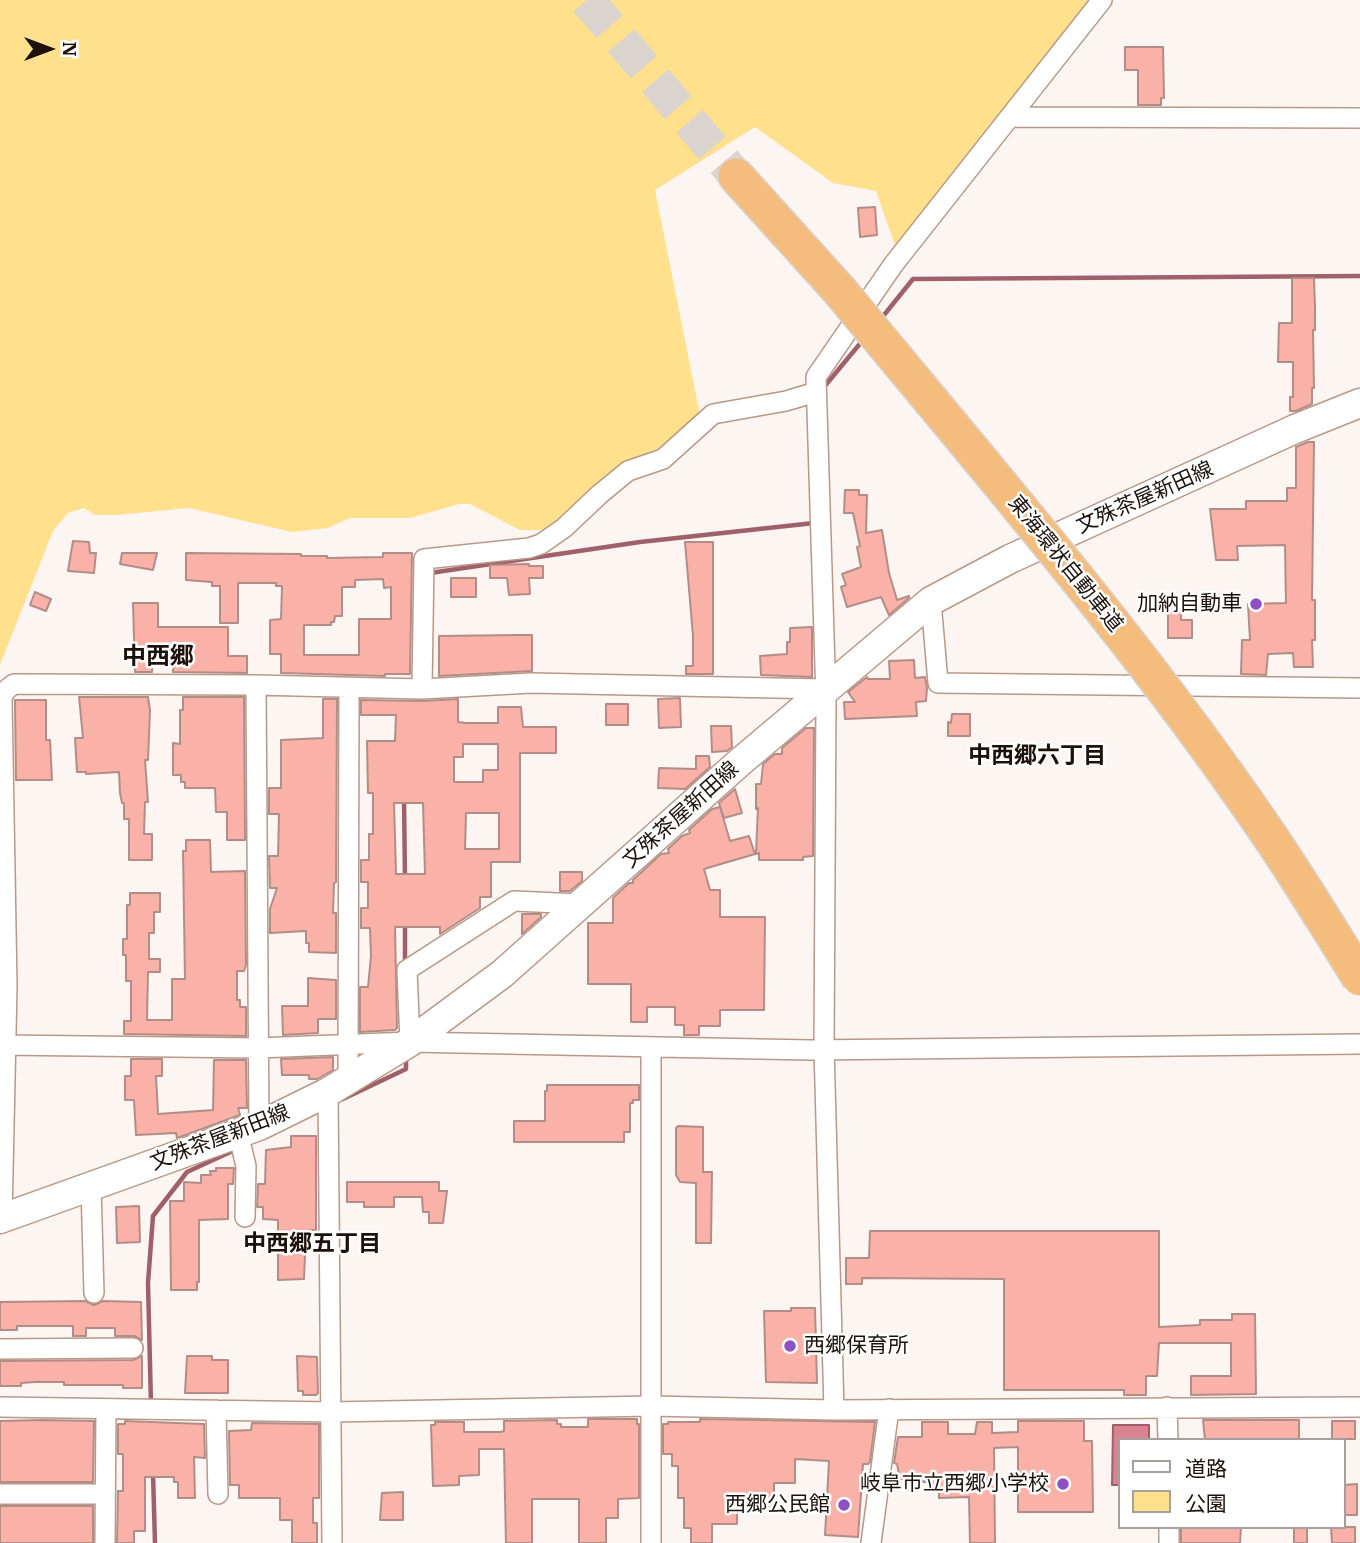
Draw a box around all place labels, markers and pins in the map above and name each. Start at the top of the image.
place label: 加納自動車 [1137,591,1242,617]
marker: 加納自動車 [1248,596,1264,612]
place label: 西郷保育所 [804,1333,909,1359]
marker: 西郷保育所 [782,1338,798,1354]
place label: 岐阜市立西郷小学校 [860,1471,1049,1497]
marker: 岐阜市立西郷小学校 [1055,1476,1071,1492]
place label: 西郷公民館 [725,1492,830,1518]
marker: 西郷公民館 [836,1497,852,1513]

